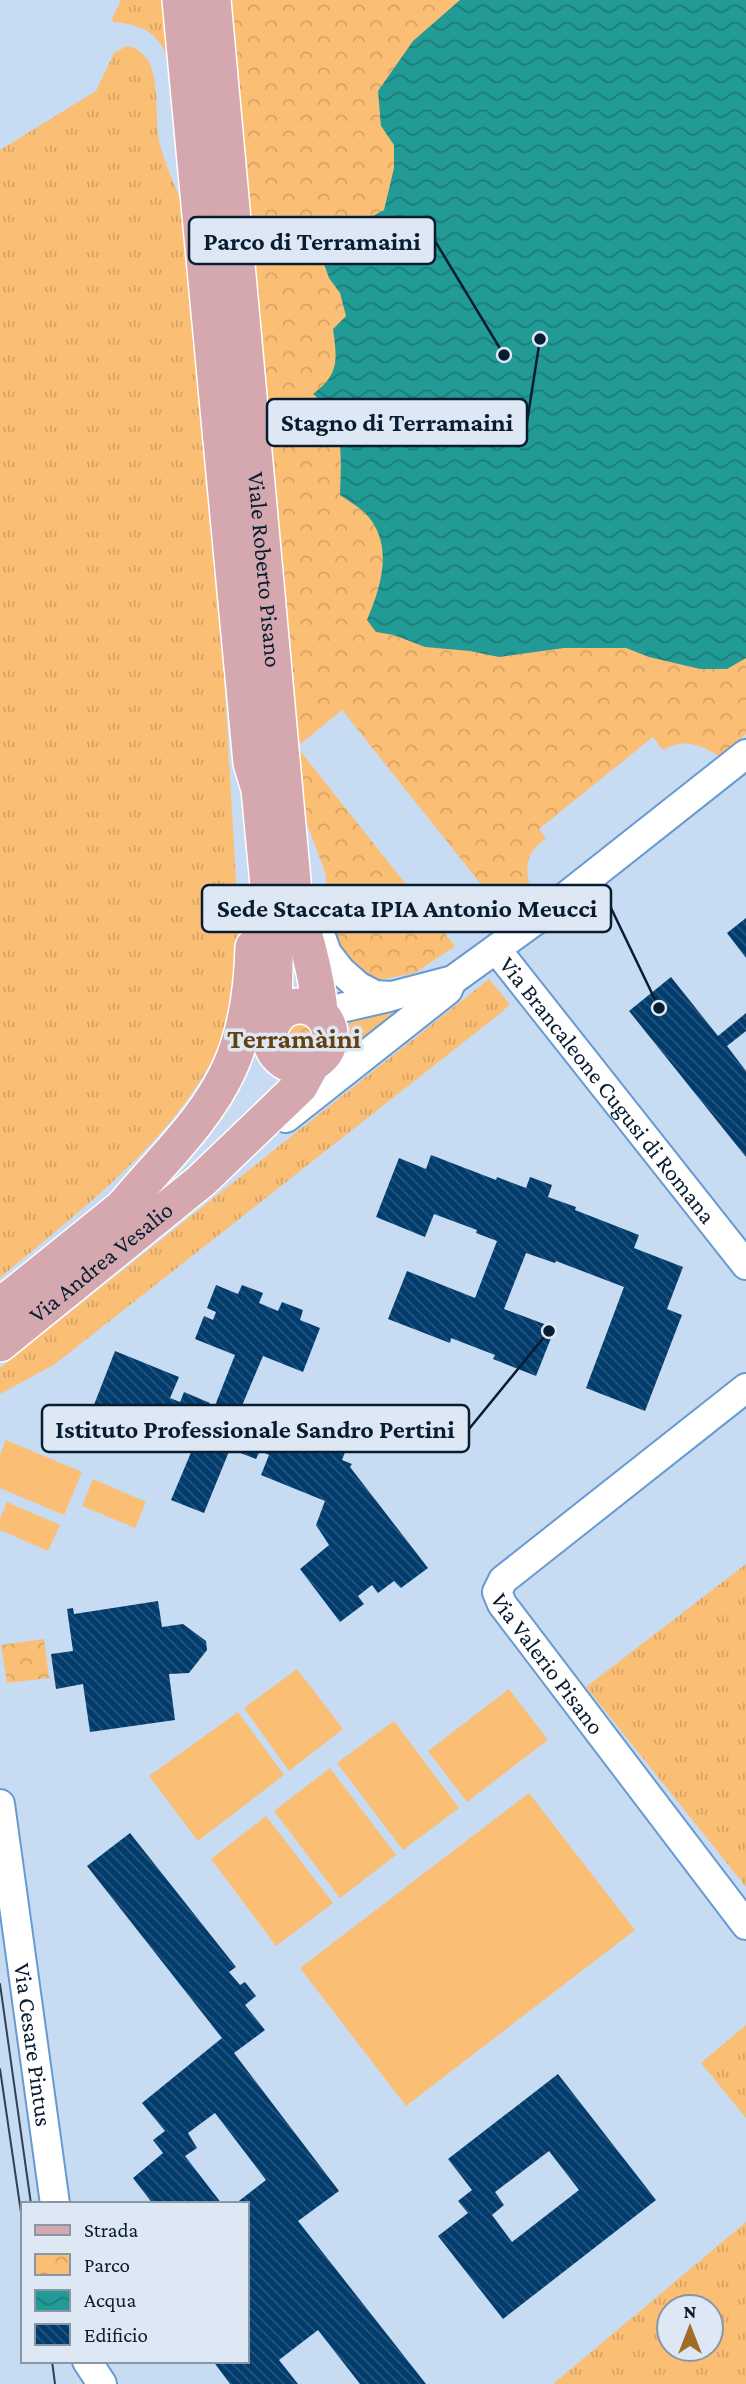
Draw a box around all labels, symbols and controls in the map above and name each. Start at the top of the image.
callout: Parco di Terramaini [189,217,435,264]
text: Parco di Terramaini [203,227,421,256]
callout: Stagno di Terramaini [267,399,527,446]
text: Stagno di Terramaini [281,408,514,437]
street label: Viale Roberto Pisano [243,471,288,669]
callout: Sede Staccata IPIA Antonio Meucci [202,885,611,932]
text: Sede Staccata IPIA Antonio Meucci [217,894,598,923]
street label: Via Brancaleone Cugusi di Romana [494,951,722,1229]
district label: Terramàini [227,1023,361,1054]
street label: Via Andrea Vesalio [23,1196,178,1328]
callout: Istituto Professionale Sandro Pertini [42,1405,469,1452]
text: Istituto Professionale Sandro Pertini [55,1415,455,1444]
street label: Via Valerio Pisano [486,1589,610,1739]
street label: Via Cesare Pintus [9,1961,58,2128]
legend [21,2202,248,2363]
text: Strada [84,2218,139,2242]
text: Parco [84,2253,130,2277]
text: Acqua [84,2288,136,2312]
north arrow [655,2293,725,2363]
text: N [684,2301,697,2322]
text: Edificio [84,2323,148,2347]

